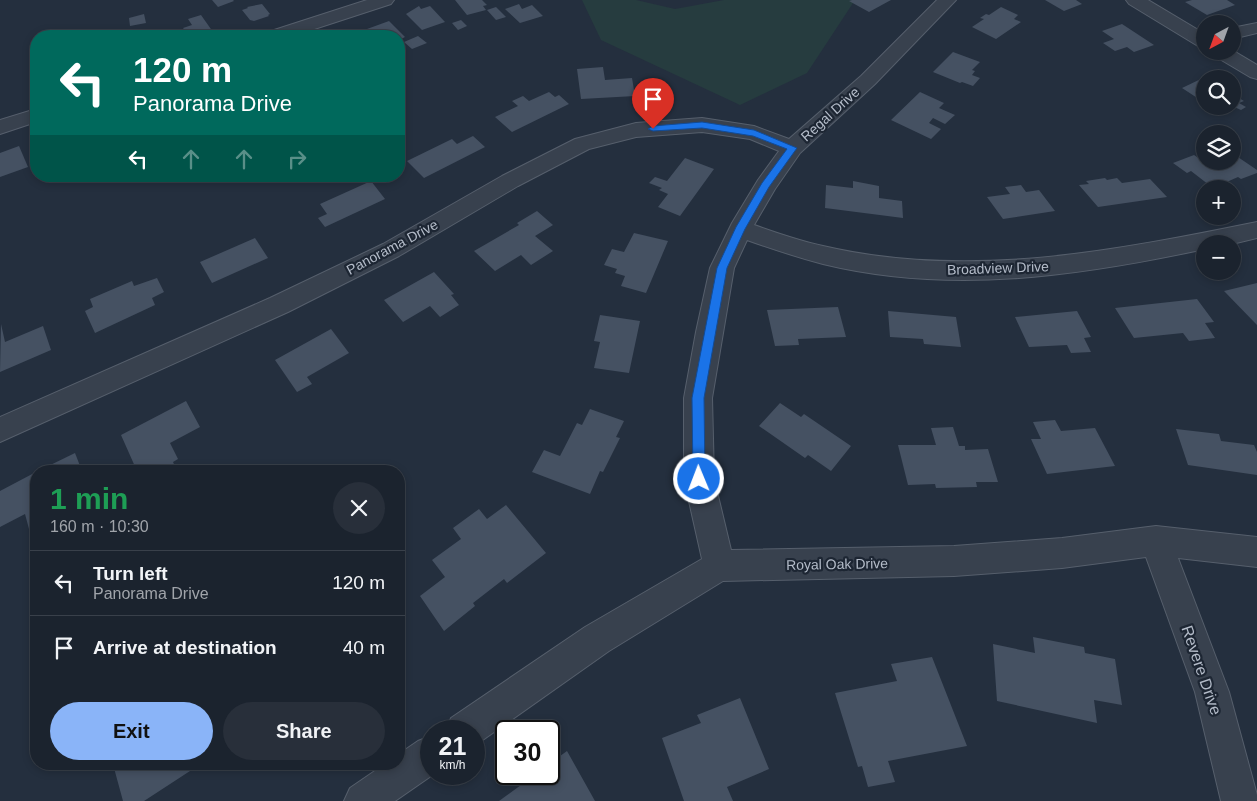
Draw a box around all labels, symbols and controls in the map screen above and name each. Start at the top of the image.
north arrow [1196,15,1241,60]
map controls [1196,15,1241,280]
icon: left [50,50,115,115]
text: 120 m [133,50,232,89]
button: search [1196,70,1241,115]
pin [632,78,674,129]
street label: Regal Drive [797,83,863,144]
icon: arrive [639,85,667,113]
text: Panorama Drive [133,91,292,116]
button: layers [1196,125,1241,170]
icon: left [124,145,152,173]
icon: ahead [177,145,205,173]
icon: ahead [230,145,258,173]
icon: right [283,145,311,173]
button: + [1196,180,1241,225]
street label: Panorama Drive [344,216,441,278]
button: − [1196,235,1241,280]
street label: Broadview Drive [947,258,1049,278]
position arrow [672,452,724,504]
text: 1 min [50,482,128,515]
button: close [333,482,385,534]
text: 160 m · 10:30 [50,518,149,535]
street label: Royal Oak Drive [786,555,888,573]
text: Turn left [93,563,168,584]
icon: left [50,569,78,597]
text: 120 m [332,572,385,593]
text: Panorama Drive [93,585,209,602]
street label: Revere Drive [1178,623,1225,717]
icon: arrive [50,634,78,662]
text: Arrive at destination [93,637,277,658]
text: 40 m [343,637,385,658]
button: Exit [50,702,213,760]
button: Share [223,702,385,760]
speed limit sign: 30 [495,720,560,785]
text: 21 [439,732,466,760]
text: km/h [439,758,466,772]

